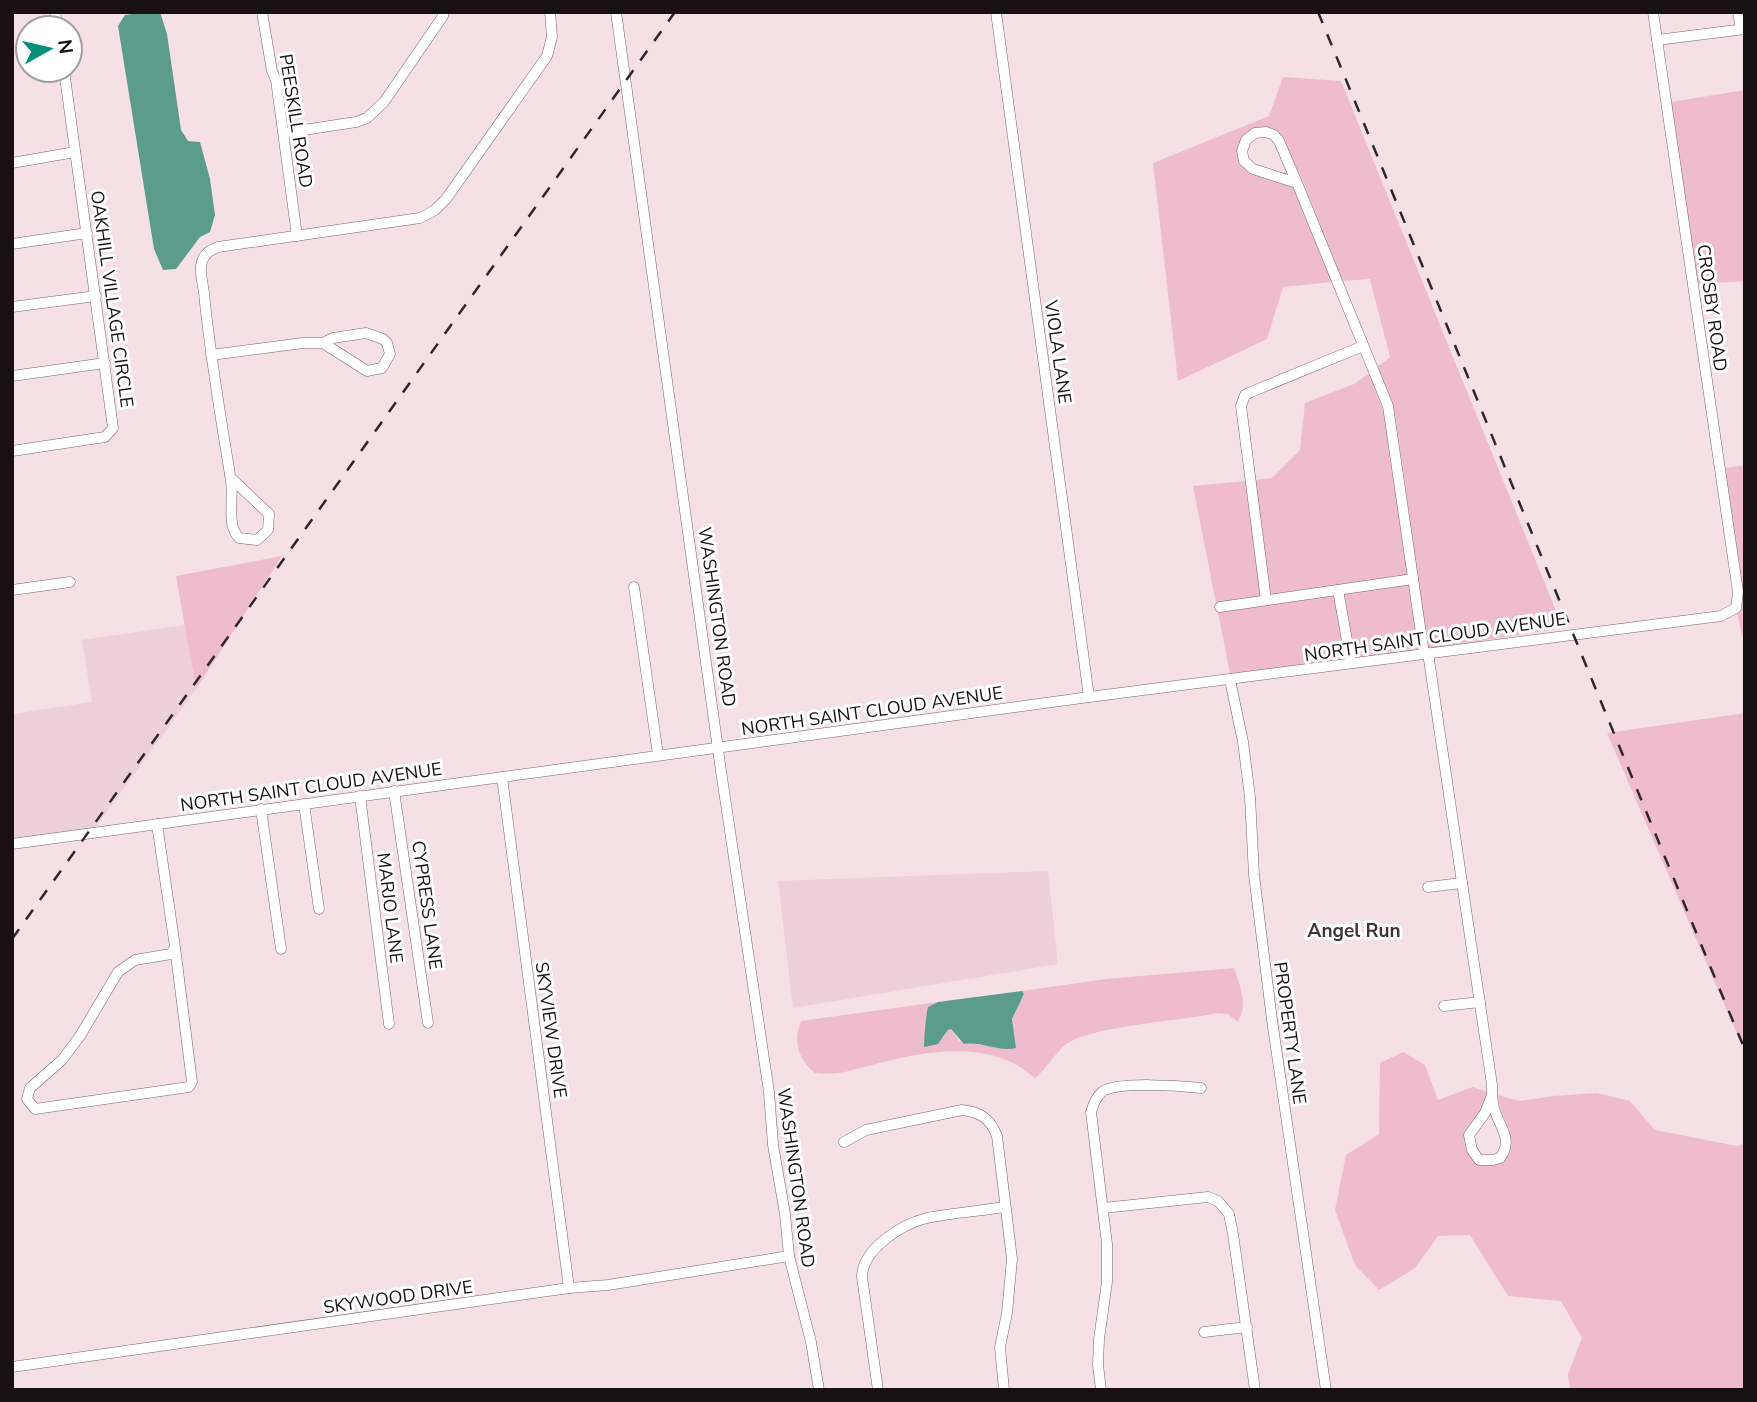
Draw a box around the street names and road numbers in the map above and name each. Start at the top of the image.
street label: PEESKILL ROAD [274,52,318,190]
street label: OAKHILL VILLAGE CIRCLE [85,189,139,409]
street label: CROSBY ROAD [1691,243,1733,373]
street label: VIOLA LANE [1039,298,1077,405]
street label: WASHINGTON ROAD [693,526,741,708]
street label: NORTH SAINT CLOUD AVENUE [1303,607,1567,667]
street label: NORTH SAINT CLOUD AVENUE [740,681,1004,741]
street label: NORTH SAINT CLOUD AVENUE [179,757,443,817]
street label: CYPRESS LANE [406,839,448,971]
street label: MARJO LANE [371,851,409,965]
street label: SKYVIEW DRIVE [530,960,572,1100]
street label: PROPERTY LANE [1268,960,1312,1106]
street label: WASHINGTON ROAD [772,1087,820,1269]
street label: SKYWOOD DRIVE [322,1275,474,1319]

